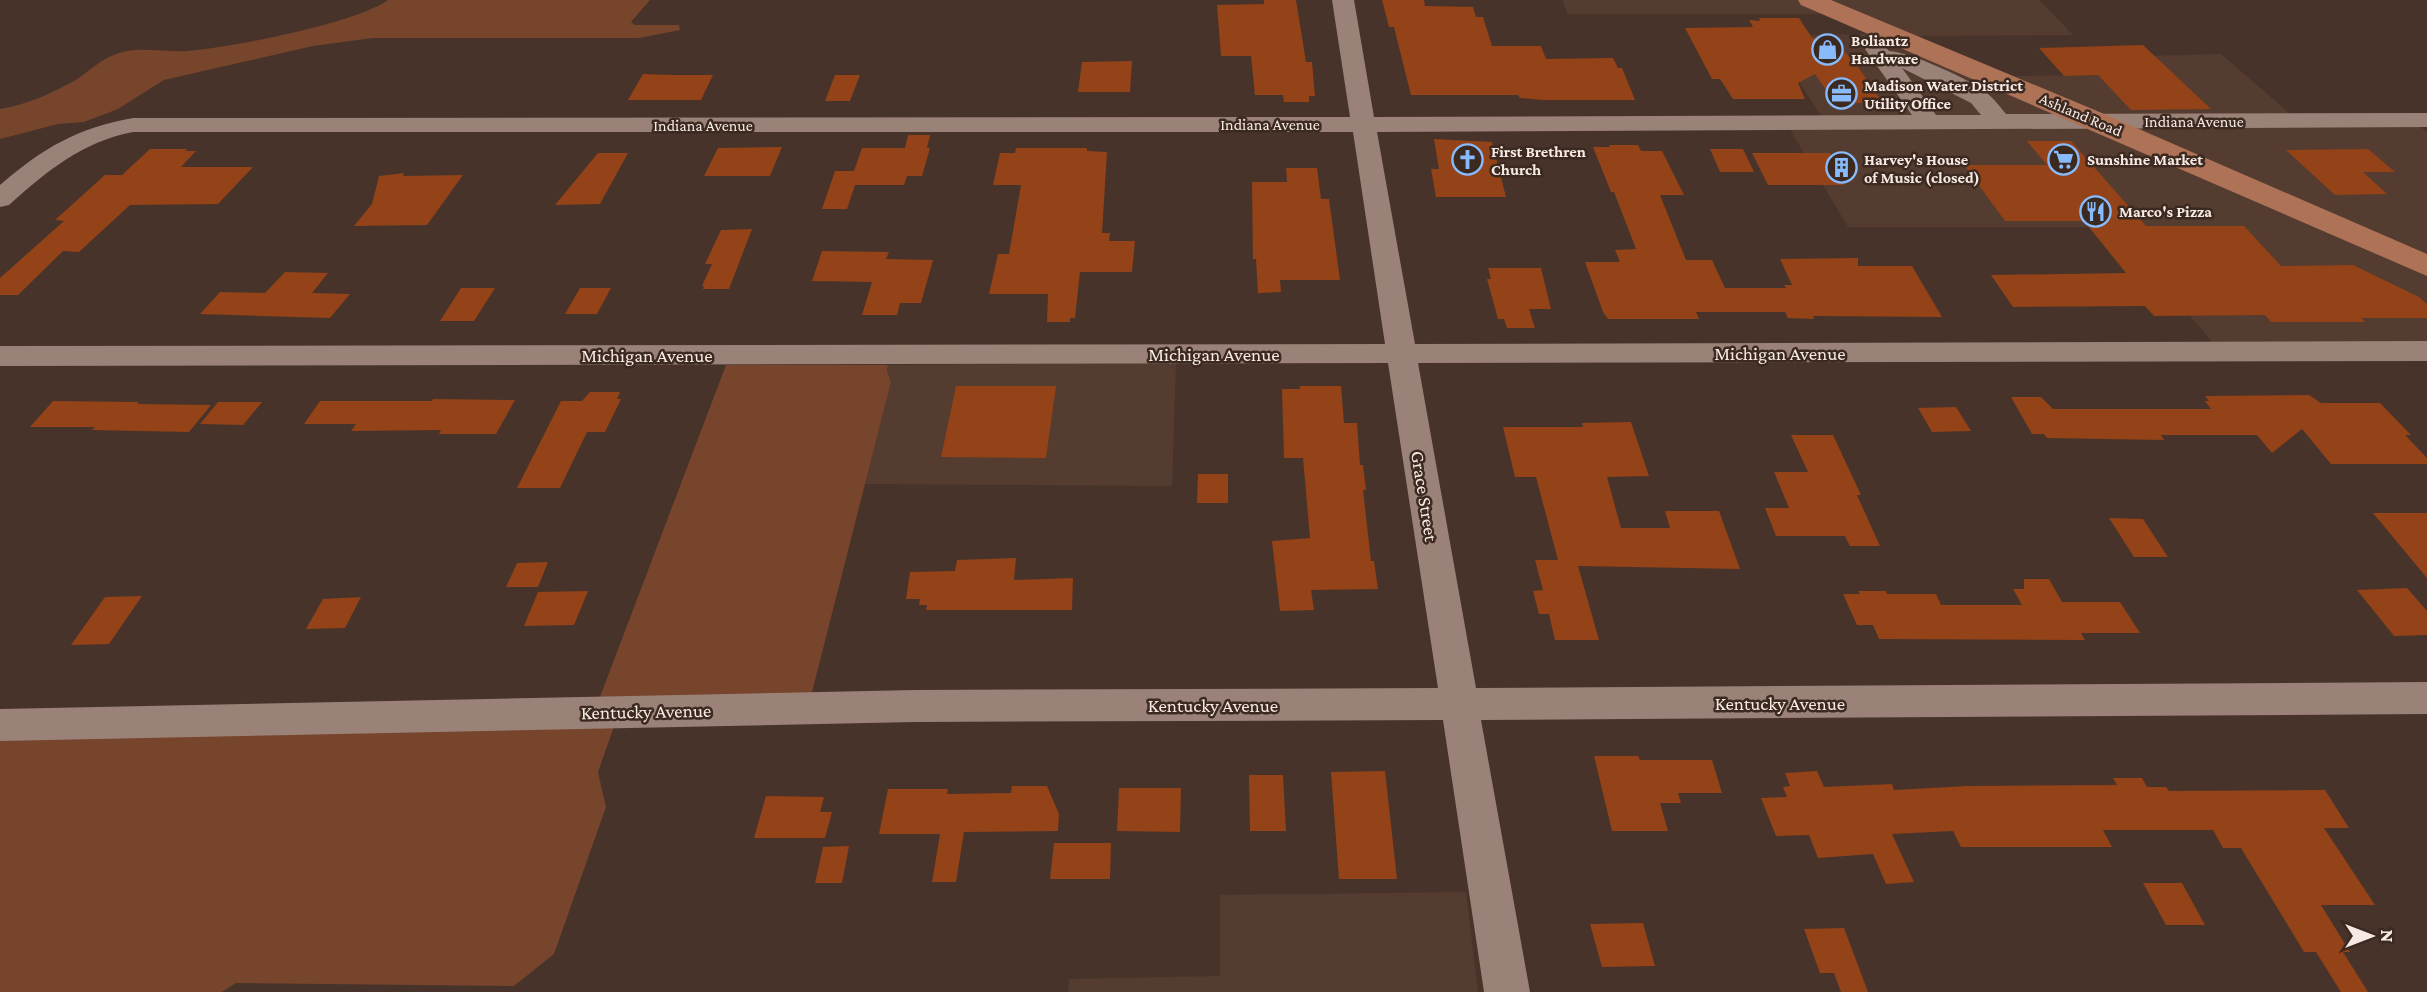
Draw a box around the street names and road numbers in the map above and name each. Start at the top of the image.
street label: Ashland Road [2037,89,2125,140]
street label: Indiana Avenue [2144,113,2244,130]
street label: Indiana Avenue [1220,116,1320,133]
street label: Indiana Avenue [653,117,753,134]
street label: Michigan Avenue [1714,343,1846,364]
street label: Michigan Avenue [1148,344,1280,365]
street label: Michigan Avenue [581,345,713,366]
street label: Grace Street [1407,449,1442,544]
street label: Kentucky Avenue [1715,693,1845,714]
street label: Kentucky Avenue [1148,695,1278,716]
street label: Kentucky Avenue [581,700,711,723]

